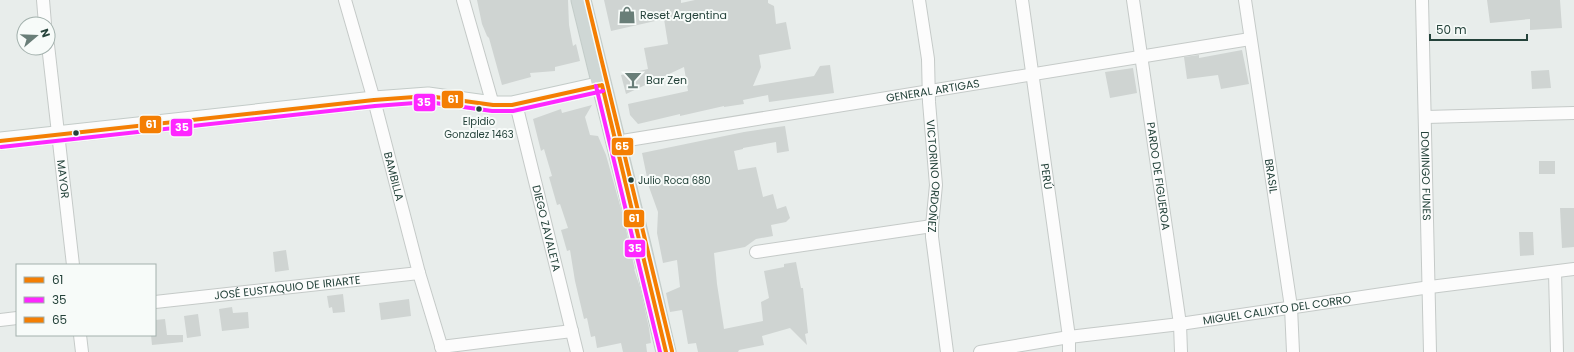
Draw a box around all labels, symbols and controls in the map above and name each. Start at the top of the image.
shop icon: Reset Argentina [617,5,637,25]
place label: Reset Argentina [640,7,727,23]
north arrow [16,16,56,56]
scale bar [1430,16,1527,42]
text: 50 m [1436,21,1467,38]
text: N [37,26,54,39]
bar icon: Bar Zen [623,70,643,90]
place label: Bar Zen [646,72,687,88]
street label: GENERAL ARTIGAS [885,75,981,106]
line badge: 61 [441,90,464,109]
text: 61 [447,91,459,107]
line badge: 35 [413,93,436,112]
text: 35 [417,94,431,110]
marker: Elpidio Gonzalez 1463 [474,104,484,114]
place label: Elpidio Gonzalez 1463 [444,114,514,142]
line badge: 61 [139,115,162,134]
text: 61 [145,116,157,132]
line badge: 35 [170,118,193,137]
text: 35 [175,119,189,135]
street label: VICTORINO ORDOÑEZ [923,119,944,232]
street label: PARDO DE FIGUEROA [1143,121,1174,232]
unlabelled marker [71,128,81,138]
street label: DOMINGO FUNES [1417,131,1435,221]
line badge: 65 [611,137,634,156]
text: 65 [615,138,629,154]
street label: BAMBILLA [380,150,408,203]
street label: BRASIL [1261,158,1282,195]
street label: MAYOR [53,159,73,200]
street label: PERÚ [1037,162,1056,190]
place label: Julio Roca 680 [638,173,711,188]
marker: Julio Roca 680 [626,175,636,185]
street label: DIEGO ZAVALETA [528,183,565,274]
line badge: 61 [623,209,645,228]
text: 61 [628,210,640,226]
line badge: 35 [624,239,646,258]
text: 35 [628,240,642,256]
legend [16,264,156,336]
text: 61 [52,271,63,288]
street label: JOSÉ EUSTAQUIO DE IRIARTE [213,271,361,303]
text: 35 [52,291,67,308]
street label: MIGUEL CALIXTO DEL CORRO [1202,291,1352,329]
text: 65 [52,311,67,328]

